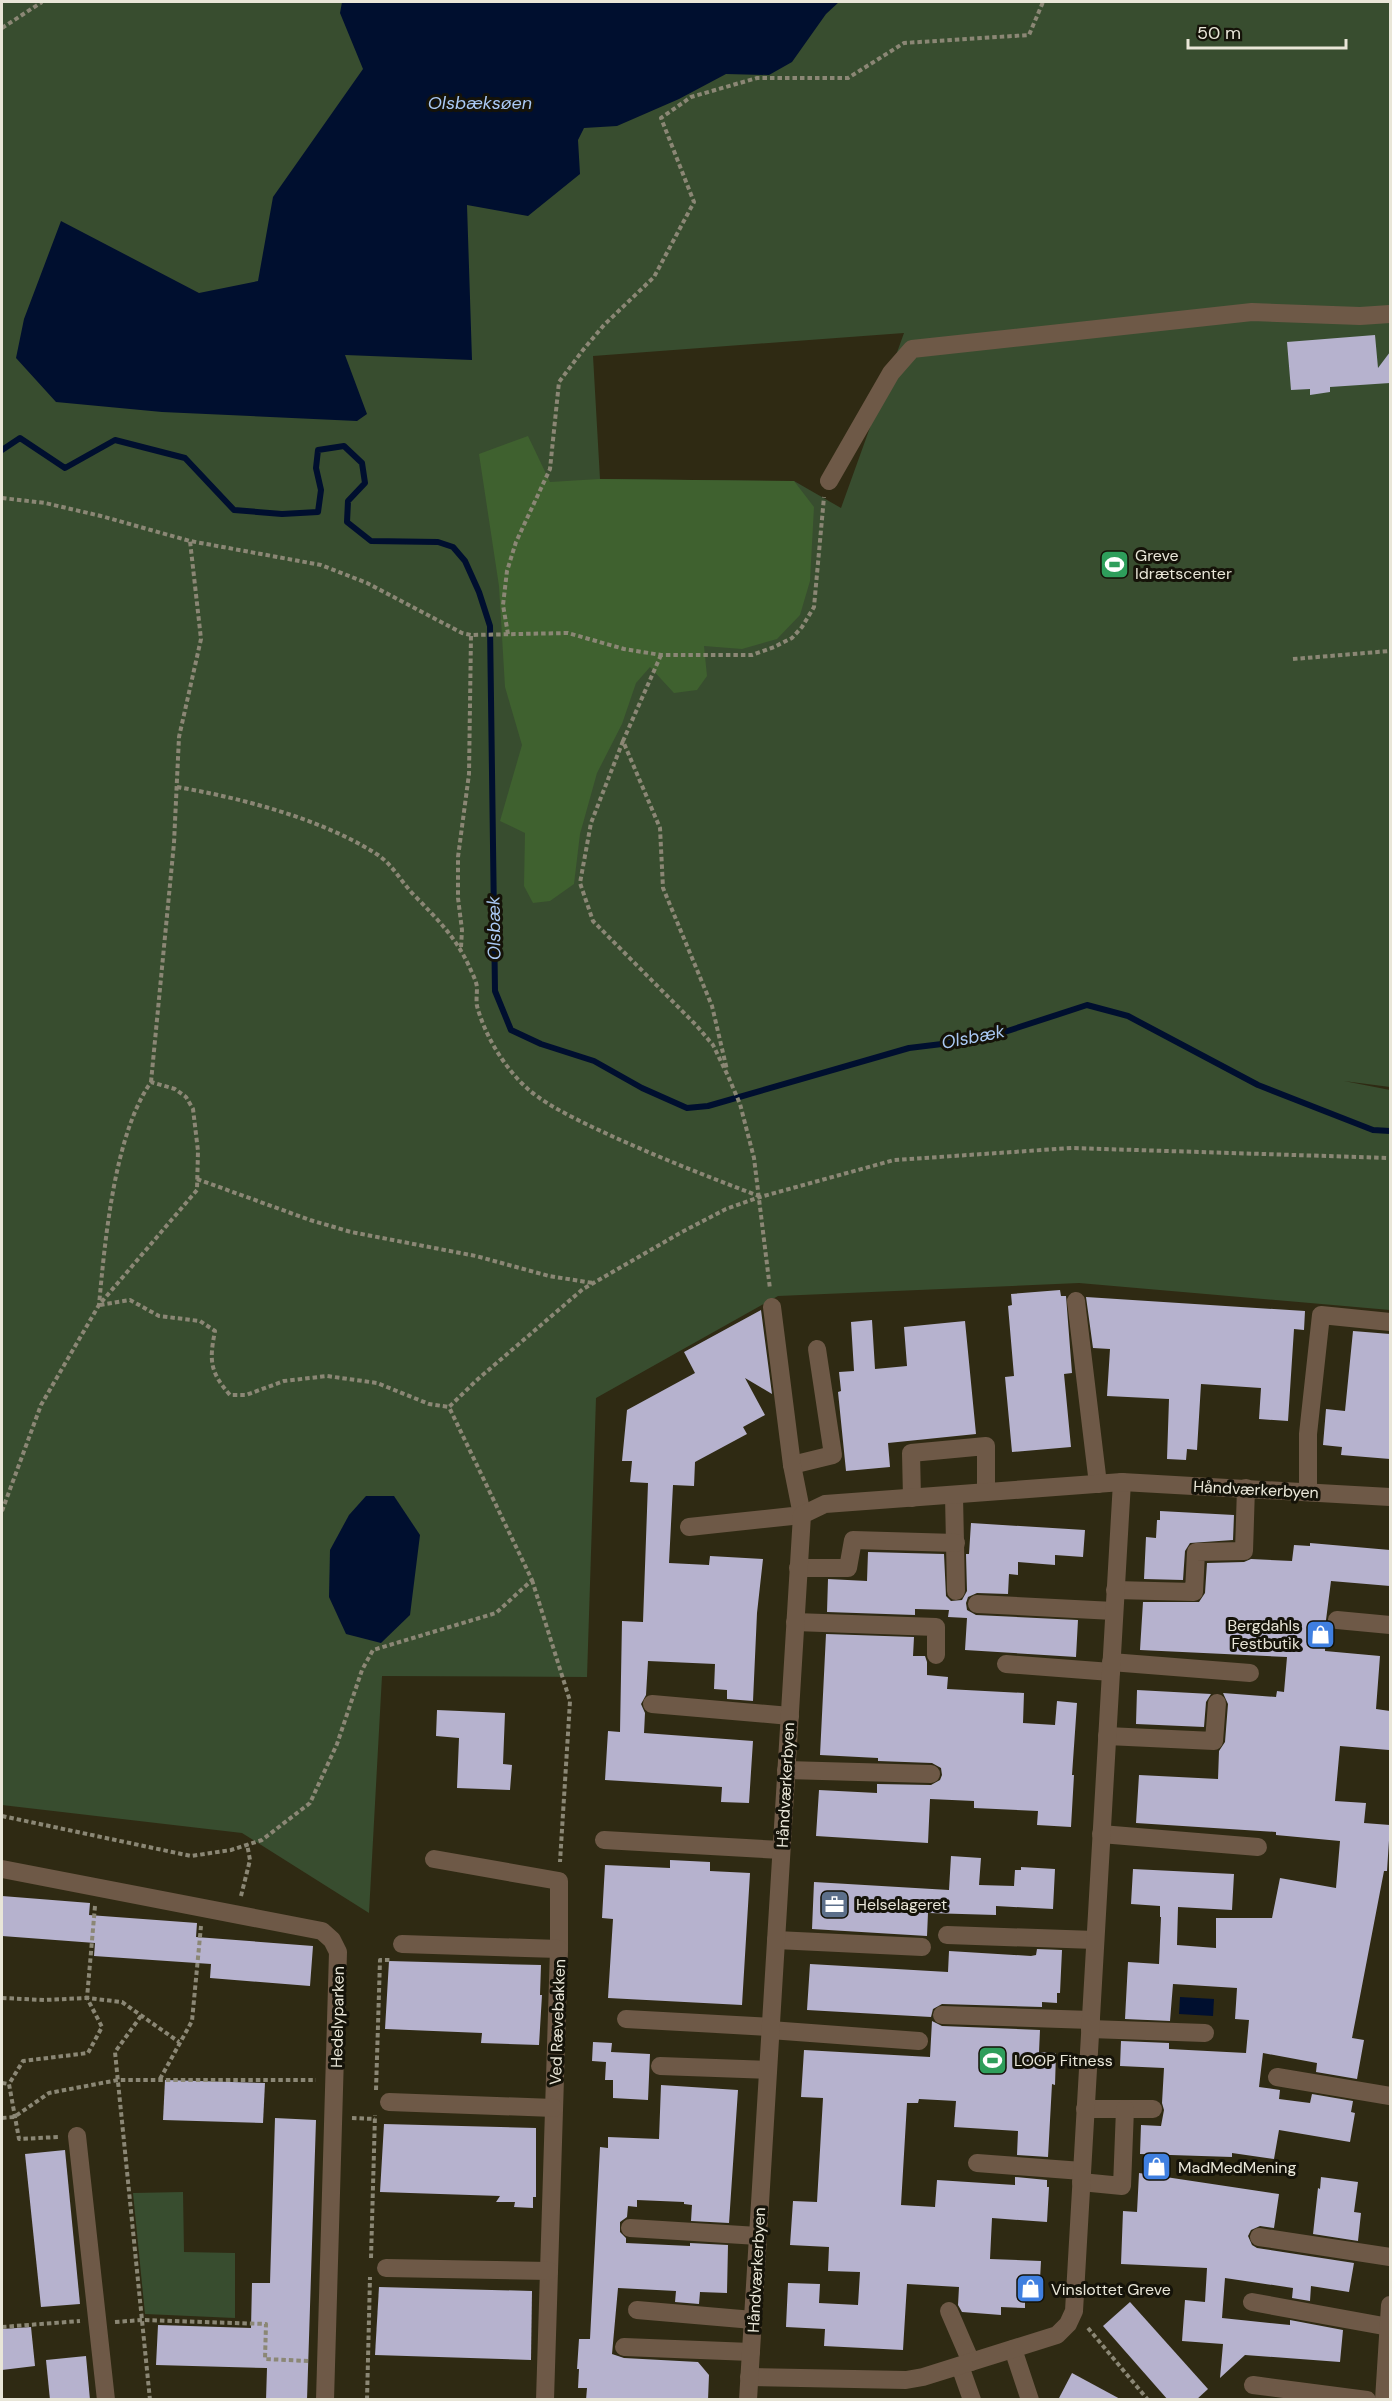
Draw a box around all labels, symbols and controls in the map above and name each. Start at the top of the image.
scale bar [1188,12,1346,50]
text: 50 m [1197,21,1241,45]
water label: Olsbæksøen [428,91,532,115]
place label: Greve Idrætscenter [1135,545,1232,584]
sports icon: Greve Idrætscenter [1098,548,1130,580]
water label: Olsbæk [481,895,507,960]
water label: Olsbæk [939,1019,1008,1055]
street label: Håndværkerbyen [1193,1476,1319,1503]
place label: Bergdahls Festbutik [1227,1615,1300,1654]
shop icon: Bergdahls Festbutik [1305,1618,1337,1650]
street label: Håndværkerbyen [772,1722,799,1848]
office icon: Helselageret [819,1888,851,1920]
place label: Helselageret [856,1894,947,1915]
street label: Ved Rævebakken [545,1959,570,2085]
street label: Hedelyparken [326,1966,349,2068]
sports icon: LOOP Fitness [977,2044,1009,2076]
place label: LOOP Fitness [1014,2050,1113,2071]
shop icon: MadMedMening [1141,2151,1173,2183]
place label: MadMedMening [1178,2157,1297,2178]
street label: Håndværkerbyen [743,2207,770,2333]
shop icon: Vinslottet Greve [1014,2273,1046,2305]
place label: Vinslottet Greve [1051,2279,1171,2300]

